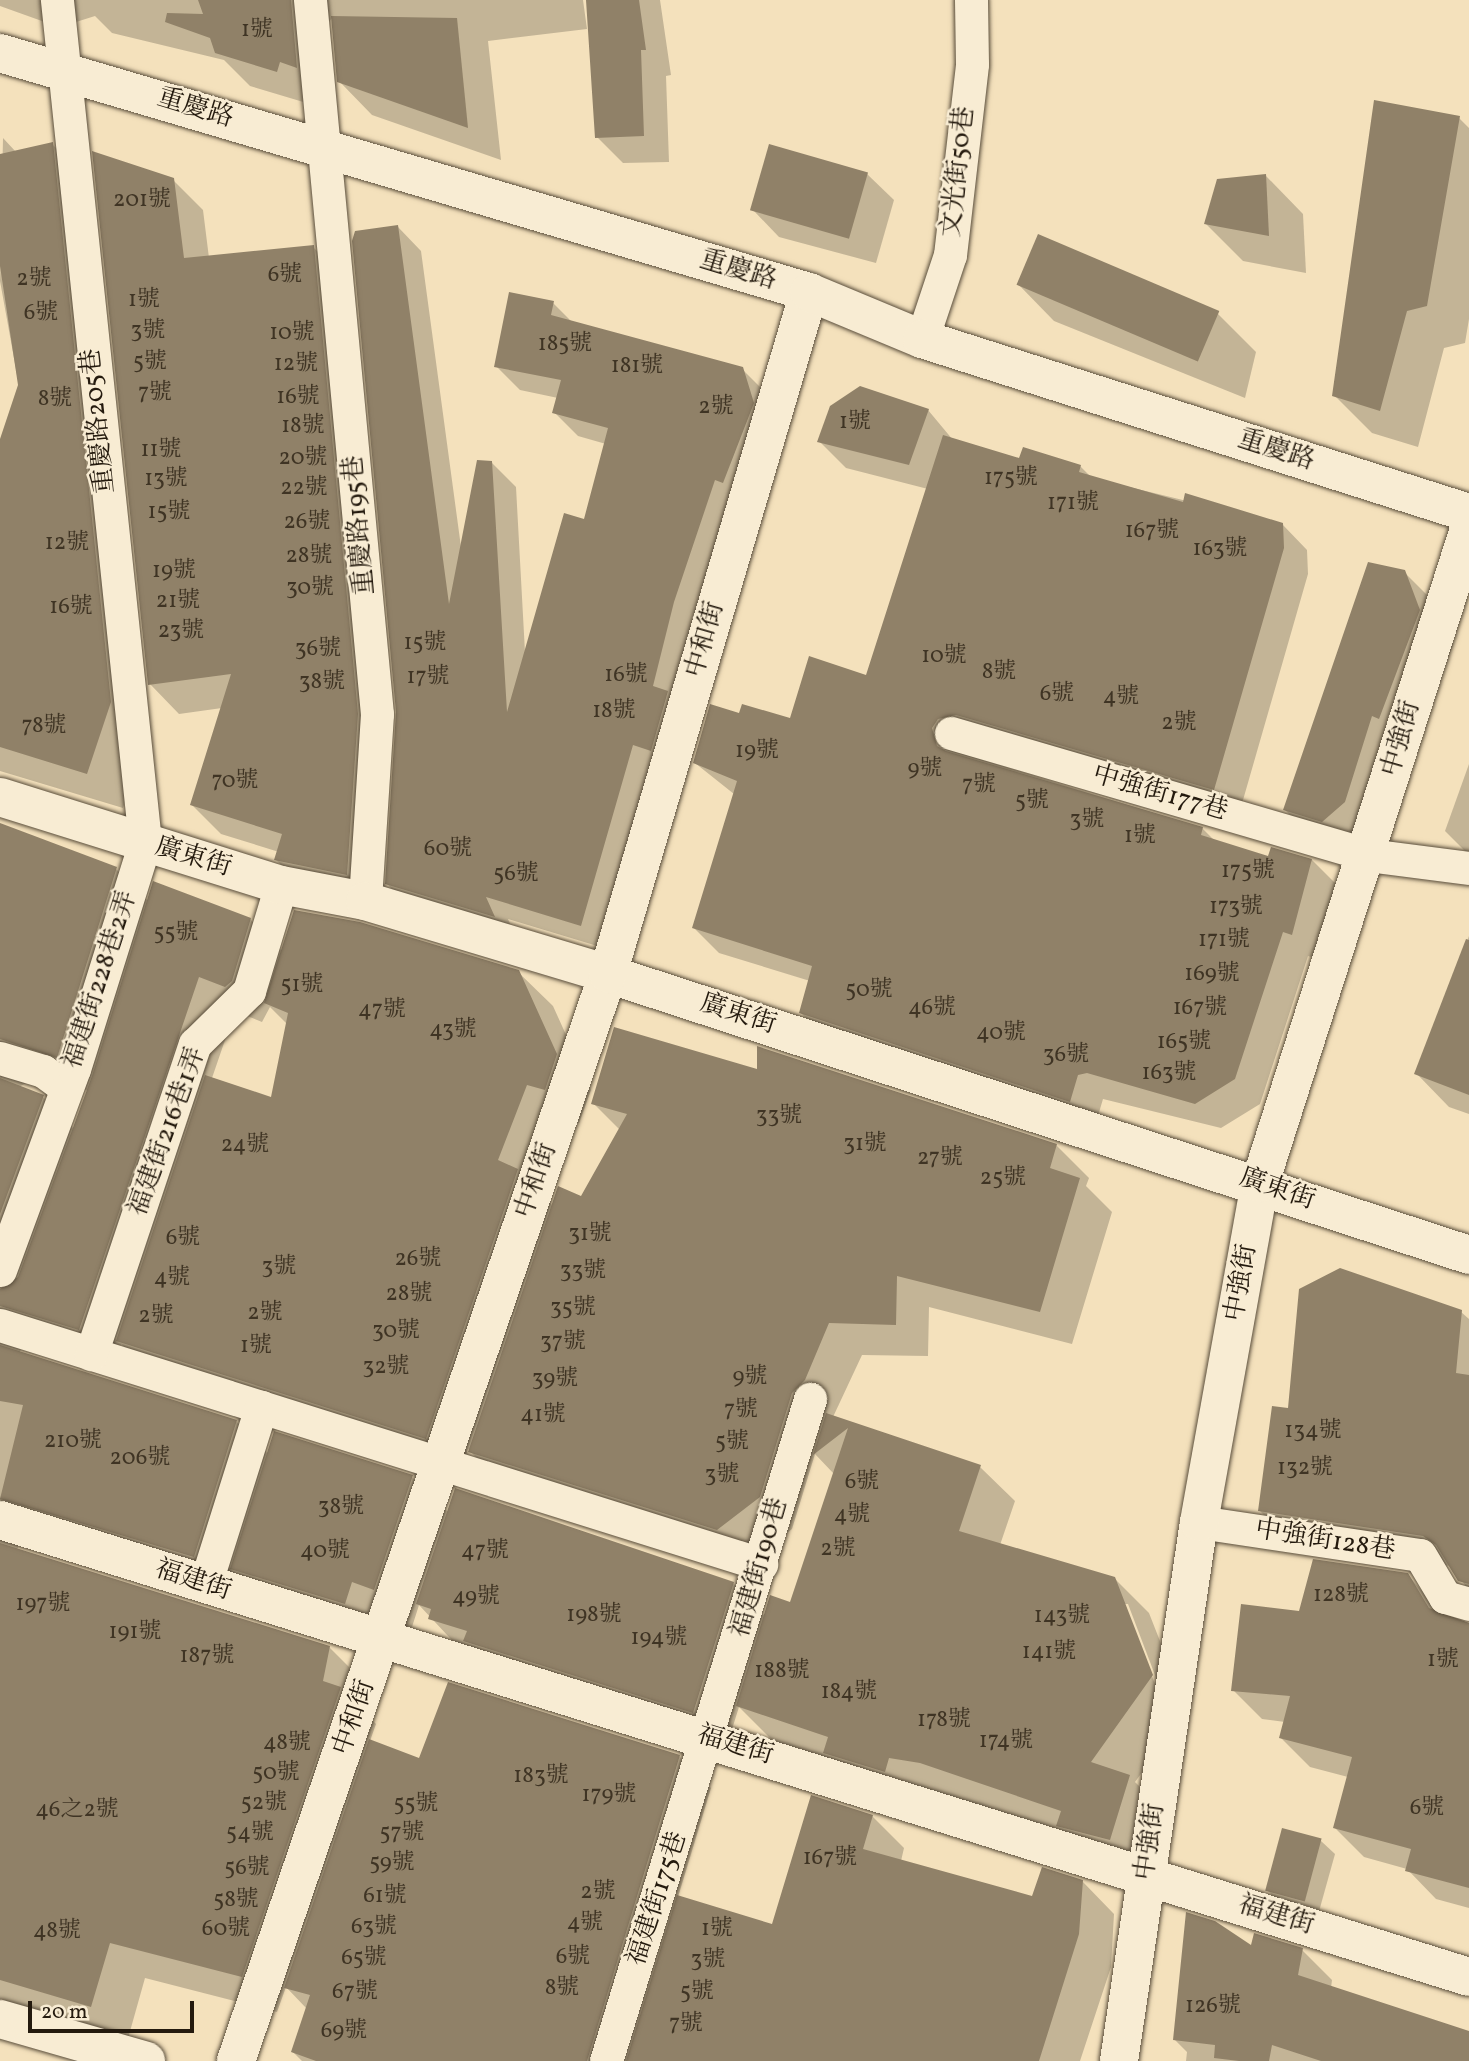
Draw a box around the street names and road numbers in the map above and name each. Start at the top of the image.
street label: 重慶路 [153,83,237,135]
street label: 文光街50巷 [937,105,981,239]
street label: 重慶路 [696,245,780,297]
street label: 重慶路205巷 [76,347,122,495]
street label: 重慶路 [1234,424,1318,478]
street label: 重慶路195巷 [338,454,382,596]
street label: 中和街 [680,598,732,682]
street label: 中強街 [1376,697,1428,781]
street label: 中強街177巷 [1089,760,1231,828]
street label: 廣東街 [151,832,235,884]
street label: 福建街228巷2弄 [58,887,144,1073]
street label: 廣東街 [696,988,780,1042]
street label: 福建街216巷1弄 [123,1043,213,1221]
street label: 中和街 [510,1139,564,1223]
street label: 廣東街 [1235,1163,1319,1217]
street label: 中強街 [1220,1242,1264,1324]
street label: 福建街190巷 [725,1495,795,1641]
street label: 中強街128巷 [1253,1515,1397,1567]
street label: 福建街 [151,1554,235,1608]
street label: 中和街 [328,1676,382,1760]
street label: 福建街 [693,1720,777,1772]
street label: 中強街 [1130,1801,1172,1883]
street label: 福建街175巷 [622,1828,694,1970]
street label: 福建街 [1234,1890,1318,1942]

